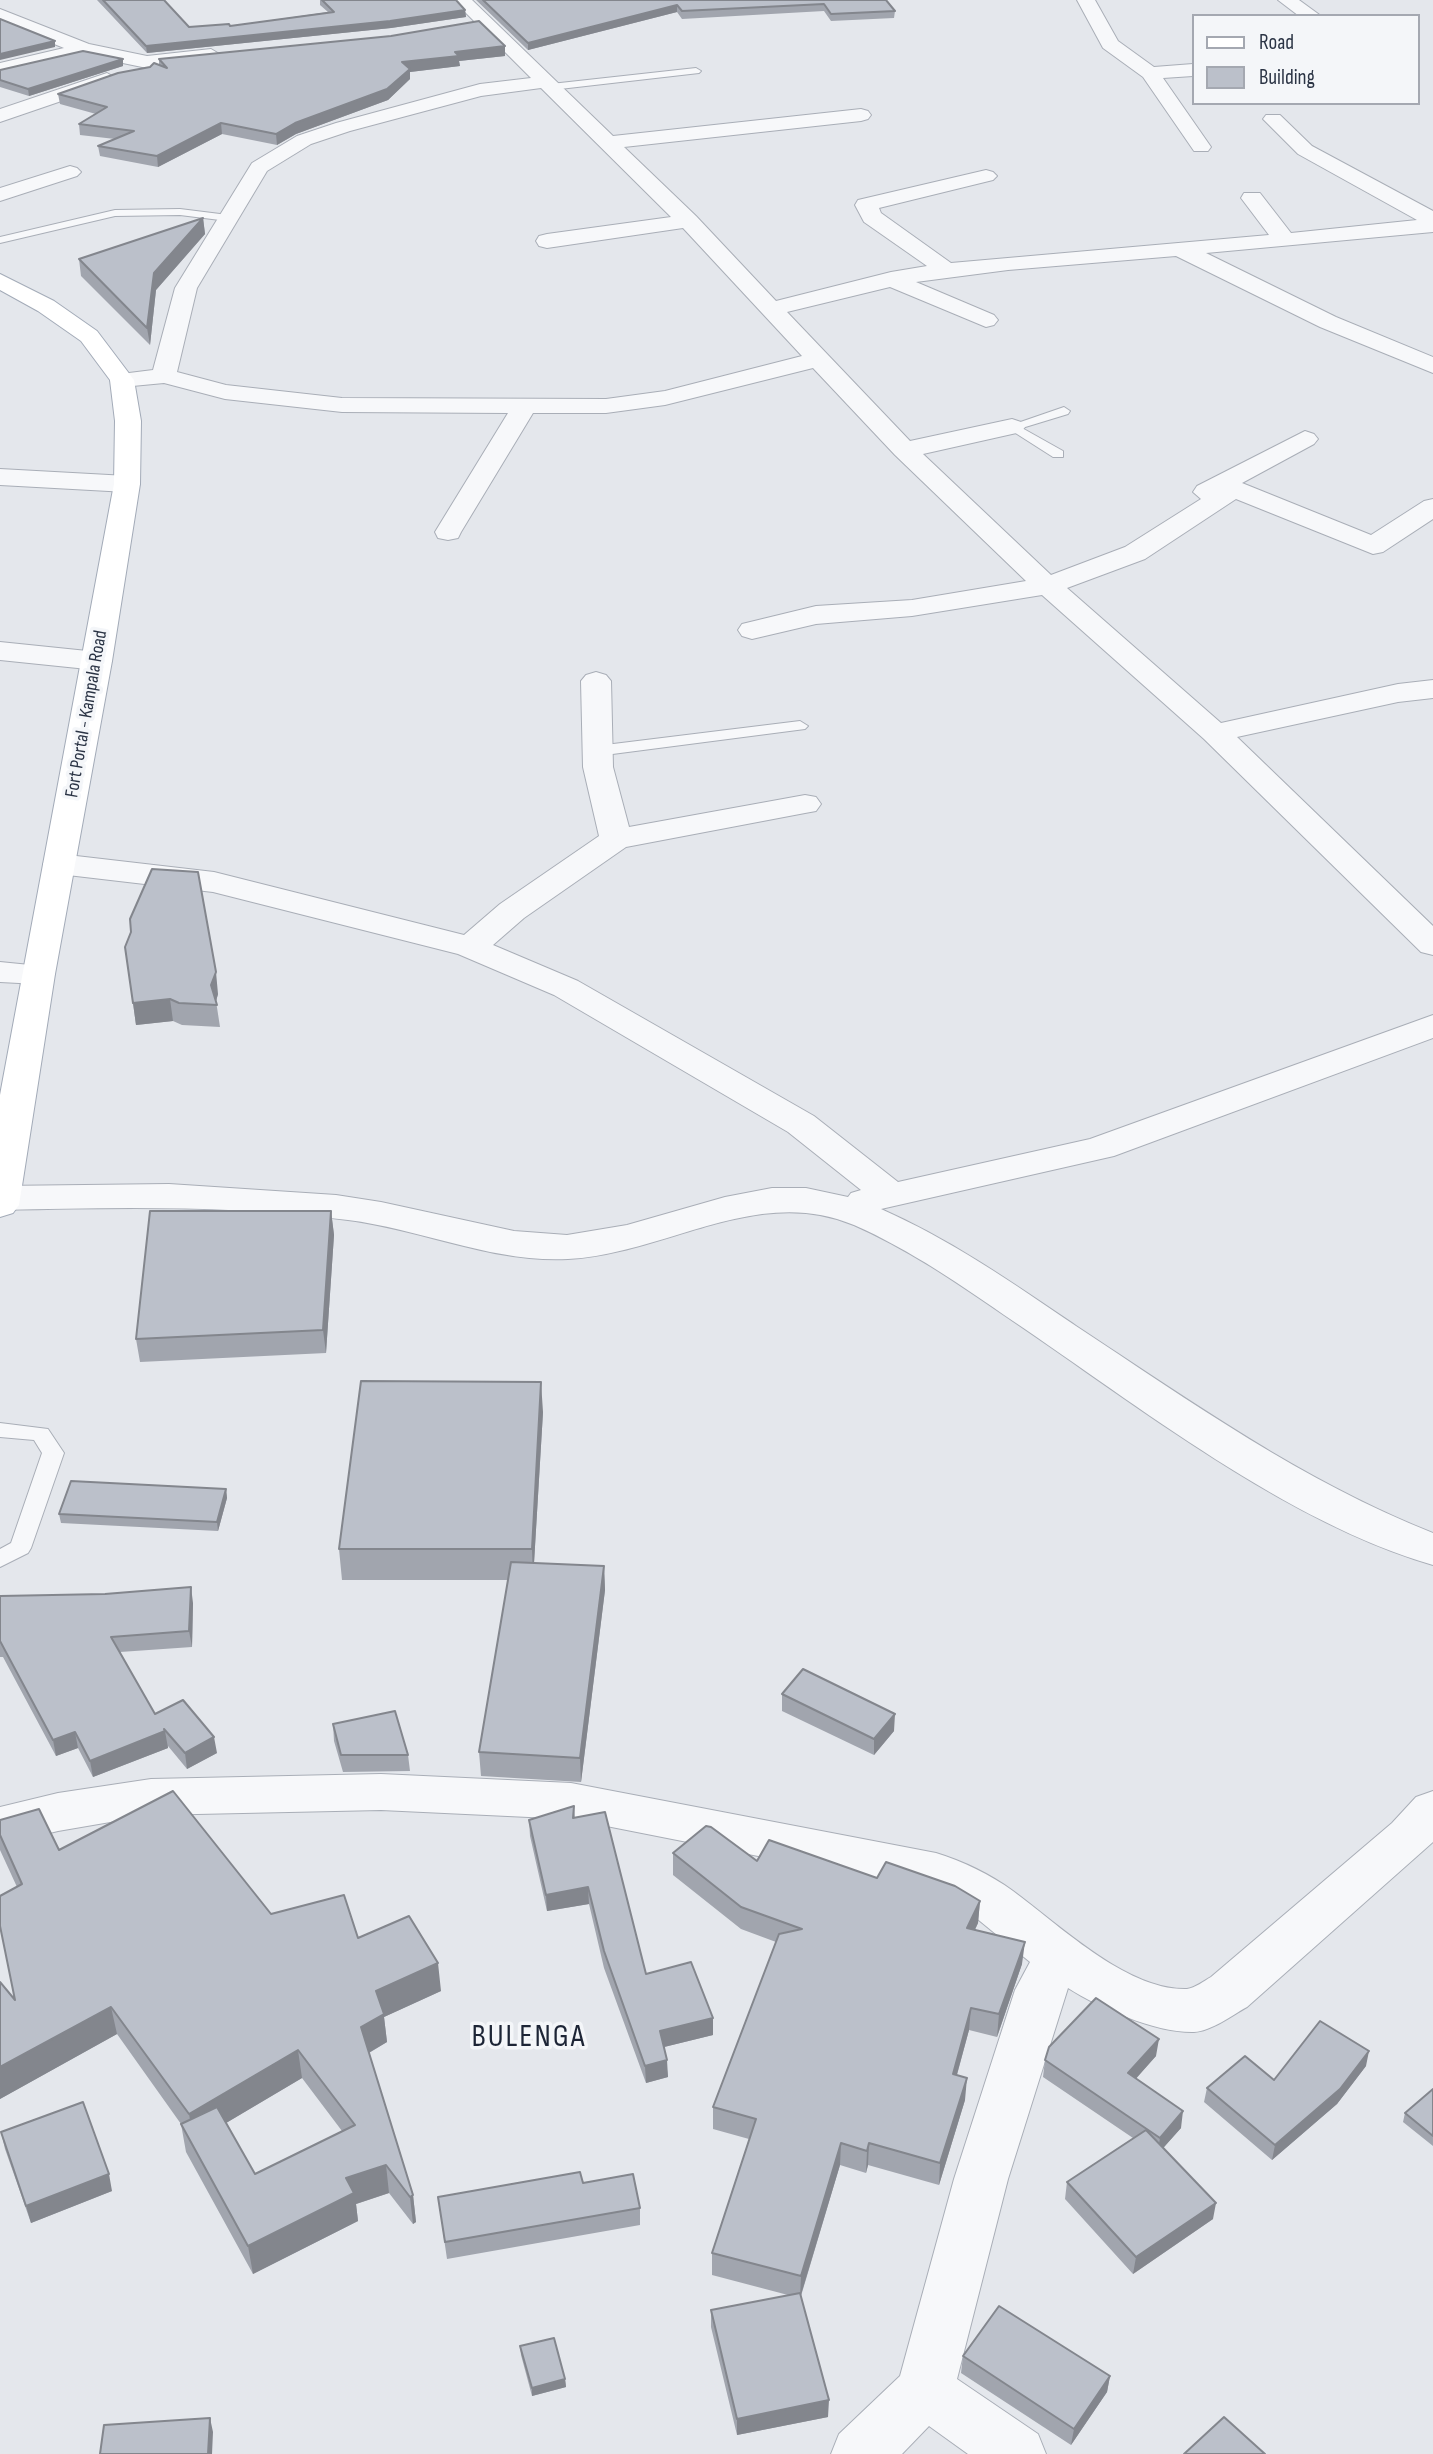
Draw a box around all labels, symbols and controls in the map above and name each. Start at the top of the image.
legend [1192,14,1419,105]
text: Road [1259,30,1294,55]
text: Building [1259,65,1315,90]
street label: Fort Portal - Kampala Road [61,629,113,799]
district label: BULENGA [472,2019,586,2057]

